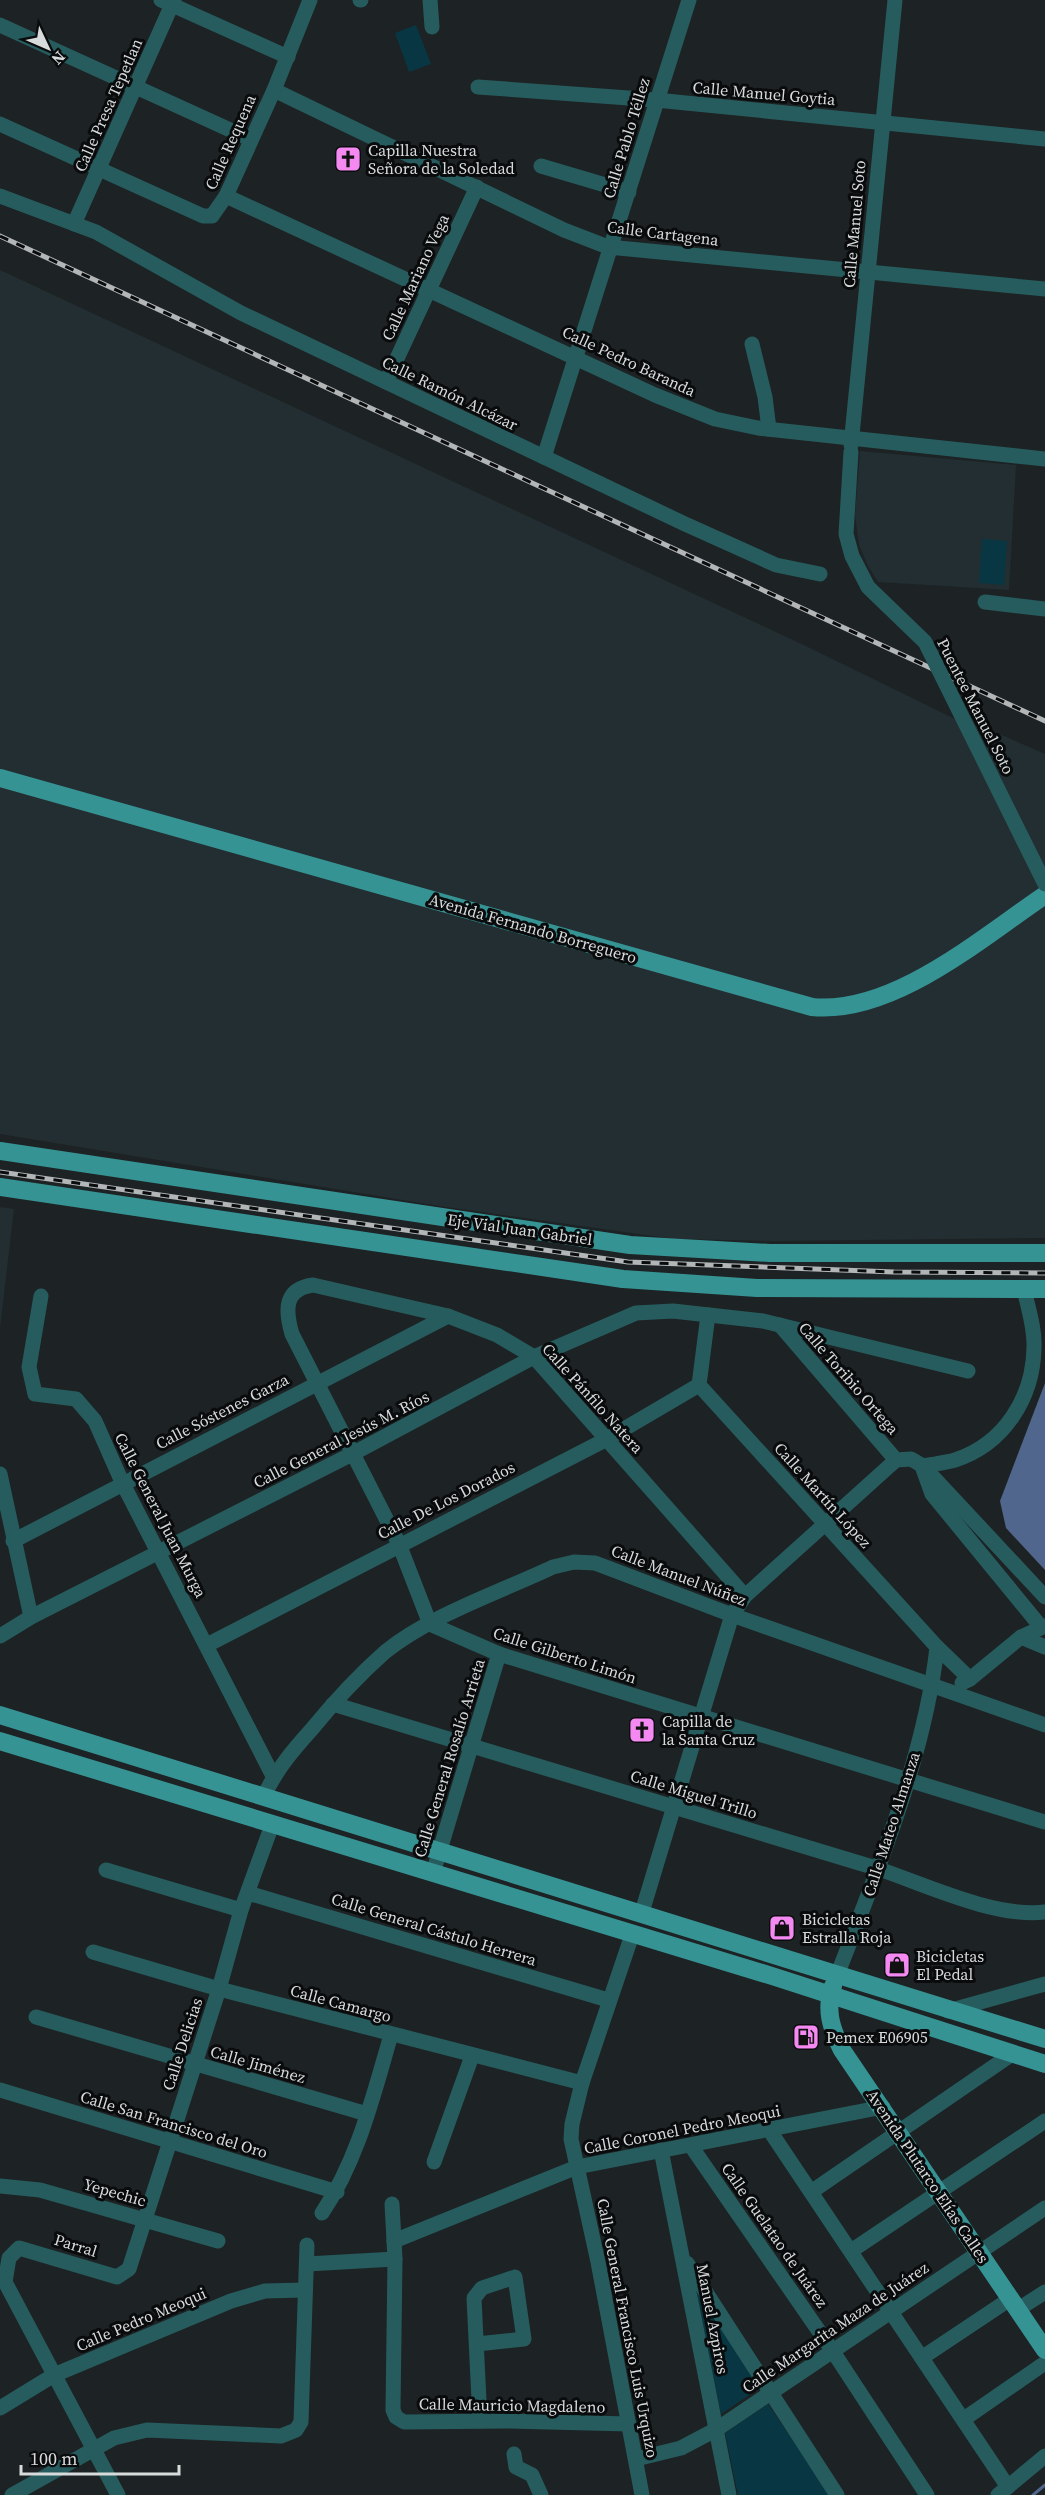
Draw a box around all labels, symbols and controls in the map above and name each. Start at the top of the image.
north arrow [18,18,78,78]
street label: Calle Presa Tepetlan [69,35,147,175]
text: N [47,47,71,71]
street label: Calle Pablo Téllez [597,75,655,201]
street label: Calle Manuel Goytia [692,76,837,110]
street label: Calle Requena [199,90,261,193]
place label: Capilla Nuestra Señora de la Soledad [368,139,515,179]
church icon: Capilla Nuestra Señora de la Soledad [333,144,363,174]
street label: Calle Manuel Soto [837,159,871,289]
street label: Calle Mariano Vega [376,209,454,344]
street label: Calle Cartagena [606,215,721,251]
street label: Calle Pedro Baranda [559,320,700,402]
street label: Calle Ramón Alcázar [379,351,522,435]
street label: Puentee Manuel Soto [932,634,1020,778]
street label: Avenida Fernando Borreguero [427,888,639,968]
street label: Eje Vial Juan Gabriel [446,1208,594,1250]
street label: Calle Toribio Ortega [794,1317,905,1440]
street label: Calle Pánfilo Natera [537,1338,649,1459]
street label: Calle Sóstenes Garza [152,1368,293,1454]
street label: Calle General Jesús M. Ríos [249,1385,433,1493]
street label: Calle General Juan Murga [110,1429,213,1602]
street label: Calle Martín López [770,1437,876,1553]
street label: Calle De Los Dorados [373,1456,519,1544]
street label: Calle Manuel Núñez [608,1539,750,1611]
street label: Calle Gilberto Limón [491,1621,640,1689]
street label: Calle General Rosalío Arrieta [408,1655,490,1860]
place label: Capilla de la Santa Cruz [662,1710,755,1750]
church icon: Capilla de la Santa Cruz [627,1715,657,1745]
street label: Calle Mateo Almanza [857,1748,925,1899]
street label: Calle Miguel Trillo [628,1764,760,1824]
street label: Calle General Cástulo Herrera [329,1887,540,1971]
place label: Bicicletas Estralla Roja [802,1908,892,1948]
shop icon: Bicicletas Estralla Roja [767,1913,797,1943]
place label: Bicicletas El Pedal [916,1945,984,1985]
shop icon: Bicicletas El Pedal [882,1950,912,1980]
street label: Calle Camargo [288,1979,394,2027]
street label: Calle Delicias [157,1995,207,2093]
fuel station icon: Pemex E06905 [791,2022,821,2052]
place label: Pemex E06905 [826,2026,928,2048]
street label: Calle Jiménez [208,2040,308,2088]
street label: Calle San Francisco del Oro [78,2085,271,2163]
street label: Avenida Plutarco Elías Calles [861,2085,995,2267]
street label: Calle Coronel Pedro Meoqui [582,2099,782,2159]
street label: Calle Guelatao de Juárez [717,2158,833,2312]
street label: Yepechic [81,2173,149,2211]
street label: Calle General Francisco Luis Urquizo [592,2196,664,2460]
street label: Parral [52,2228,100,2262]
street label: Calle Margarita Maza de Juárez [737,2256,933,2398]
street label: Manuel Azpiros [692,2262,734,2376]
street label: Calle Pedro Meoqui [73,2282,210,2356]
street label: Calle Mauricio Magdaleno [419,2392,606,2418]
scale bar [21,2438,178,2476]
text: 100 m [30,2446,77,2471]

